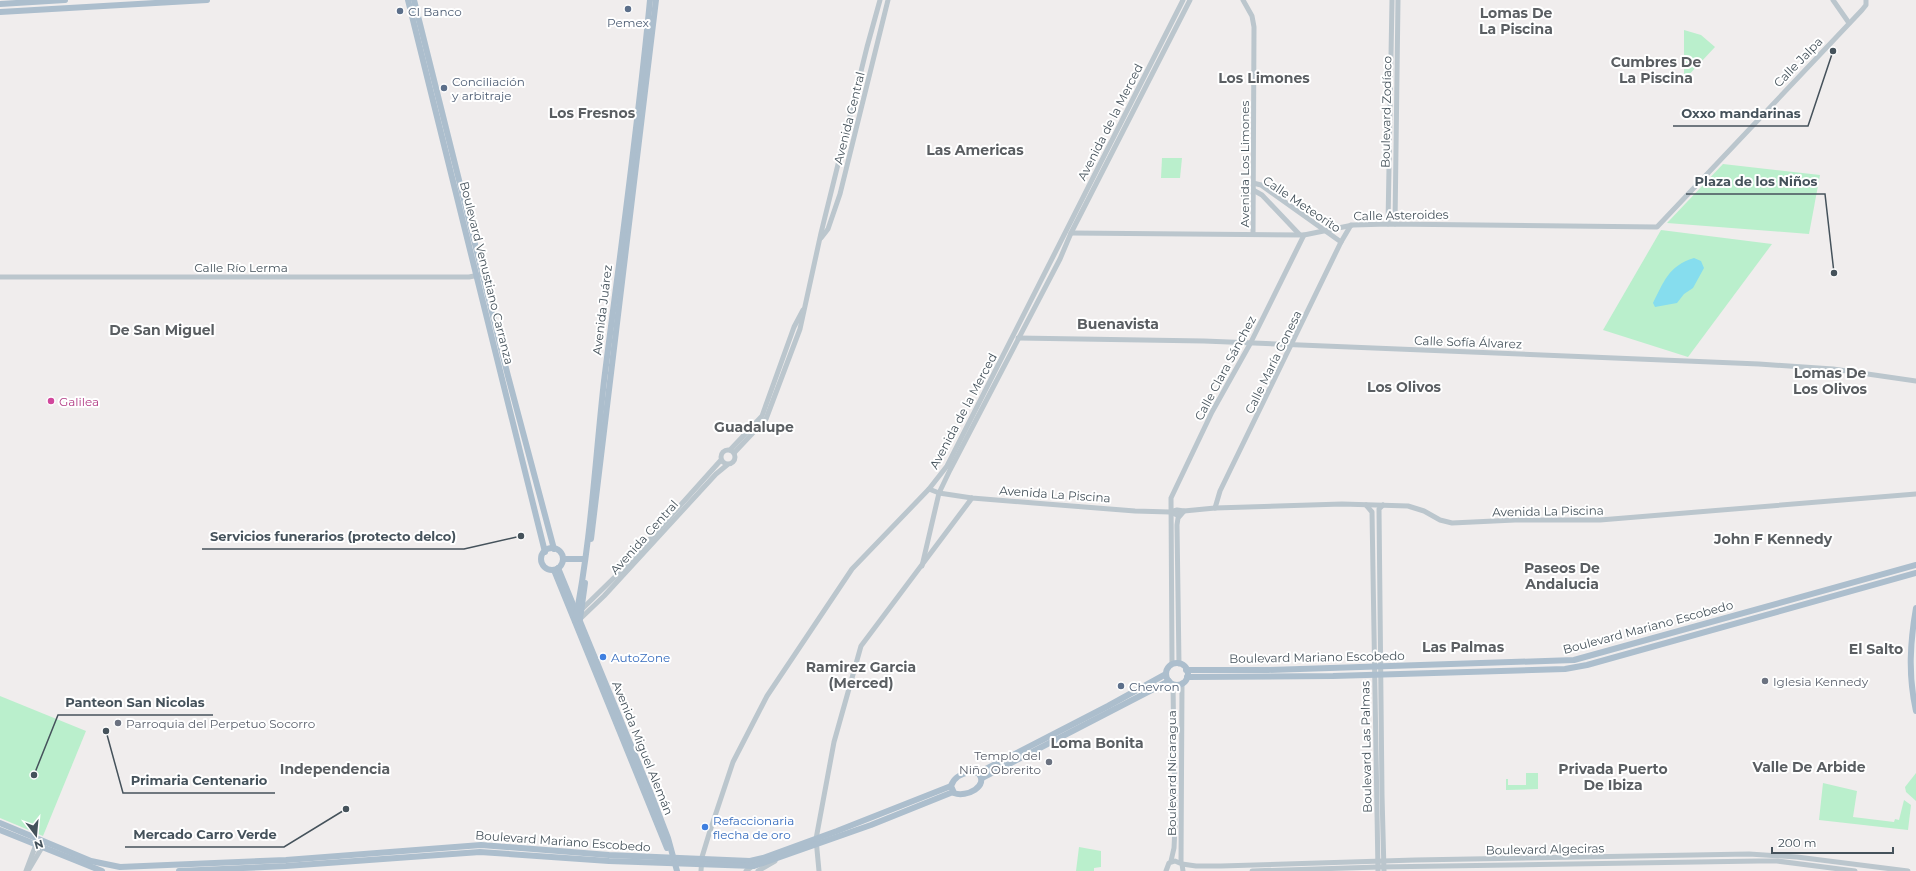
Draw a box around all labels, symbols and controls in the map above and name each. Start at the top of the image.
place label: CI Banco [408,4,462,19]
marker: Pemex [623,4,633,14]
district label: Lomas De La Piscina [1479,4,1553,38]
marker: CI Banco [395,6,405,16]
place label: Pemex [607,15,650,30]
street label: Calle Jalpa [1770,34,1826,90]
district label: Cumbres De La Piscina [1611,53,1701,87]
street label: Boulevard Zodíaco [1378,56,1394,168]
street label: Avenida de la Merced [1074,61,1146,183]
district label: Los Limones [1218,69,1310,87]
street label: Avenida Central [830,70,868,166]
place label: Conciliación y arbitraje [451,74,525,103]
marker: Conciliación y arbitraje [439,83,449,93]
street label: Avenida Los Limones [1237,100,1252,227]
callout: Oxxo mandarinas [1673,101,1808,126]
district label: Los Fresnos [549,104,636,122]
text: Oxxo mandarinas [1681,105,1801,121]
district label: Las Americas [926,141,1024,159]
callout: Plaza de los Niños [1686,169,1825,194]
street label: Calle Meteorito [1260,172,1344,236]
text: Plaza de los Niños [1695,173,1818,189]
street label: Boulevard Venustiano Carranza [457,180,517,366]
street label: Calle Asteroides [1353,207,1449,223]
street label: Calle Río Lerma [194,260,288,275]
street label: Avenida Juárez [589,264,615,356]
street label: Calle María Conesa [1241,308,1305,416]
street label: Calle Clara Sánchez [1191,313,1259,423]
district label: Buenavista [1077,315,1159,333]
district label: De San Miguel [109,321,215,339]
street label: Calle Sofía Álvarez [1414,333,1522,351]
street label: Avenida de la Merced [926,351,1000,471]
district label: Lomas De Los Olivos [1793,364,1868,398]
district label: Los Olivos [1367,378,1442,396]
place label: Galilea [59,394,99,409]
marker: Galilea [46,396,56,406]
district label: Guadalupe [714,418,794,436]
street label: Avenida La Piscina [999,483,1111,505]
street label: Avenida Central [607,497,681,577]
street label: Avenida La Piscina [1492,503,1604,519]
callout: Servicios funerarios (protecto delco) [202,524,464,549]
text: Servicios funerarios (protecto delco) [210,528,456,544]
district label: John F Kennedy [1713,530,1833,548]
district label: Paseos De Andalucia [1524,559,1600,593]
street label: Boulevard Mariano Escobedo [1561,597,1735,657]
district label: Las Palmas [1422,638,1505,656]
district label: El Salto [1849,640,1903,658]
street label: Boulevard Mariano Escobedo [1229,648,1405,666]
place label: AutoZone [611,650,670,665]
marker: AutoZone [598,652,608,662]
district label: Ramirez Garcia (Merced) [806,658,916,692]
place label: Iglesia Kennedy [1773,674,1869,689]
marker: Iglesia Kennedy [1760,676,1770,686]
street label: Avenida Miguel Alemán [609,679,677,817]
place label: Chevron [1129,679,1180,694]
marker: Chevron [1116,681,1126,691]
street label: Boulevard Las Palmas [1357,681,1375,813]
callout: Panteon San Nicolas [58,690,213,715]
text: Panteon San Nicolas [65,694,205,710]
street label: Boulevard Nicaragua [1164,710,1179,836]
place label: Parroquia del Perpetuo Socorro [126,716,315,731]
marker: Parroquia del Perpetuo Socorro [113,718,123,728]
district label: Loma Bonita [1050,734,1144,752]
place label: Templo del Niño Obrerito [959,748,1041,777]
marker: Templo del Niño Obrerito [1044,757,1054,767]
district label: Valle De Arbide [1752,758,1866,776]
district label: Independencia [280,760,390,778]
district label: Privada Puerto De Ibiza [1558,760,1668,794]
callout: Primaria Centenario [123,768,275,793]
text: Primaria Centenario [131,772,268,788]
place label: Refaccionaria flecha de oro [713,813,794,842]
north arrow [16,815,56,855]
callout: Mercado Carro Verde [125,822,284,847]
marker: Refaccionaria flecha de oro [700,822,710,832]
text: Mercado Carro Verde [133,826,277,842]
street label: Boulevard Mariano Escobedo [475,827,651,855]
scale bar [1772,829,1893,855]
text: 200 m [1778,835,1817,850]
text: N [33,837,45,853]
street label: Boulevard Algeciras [1486,840,1605,858]

